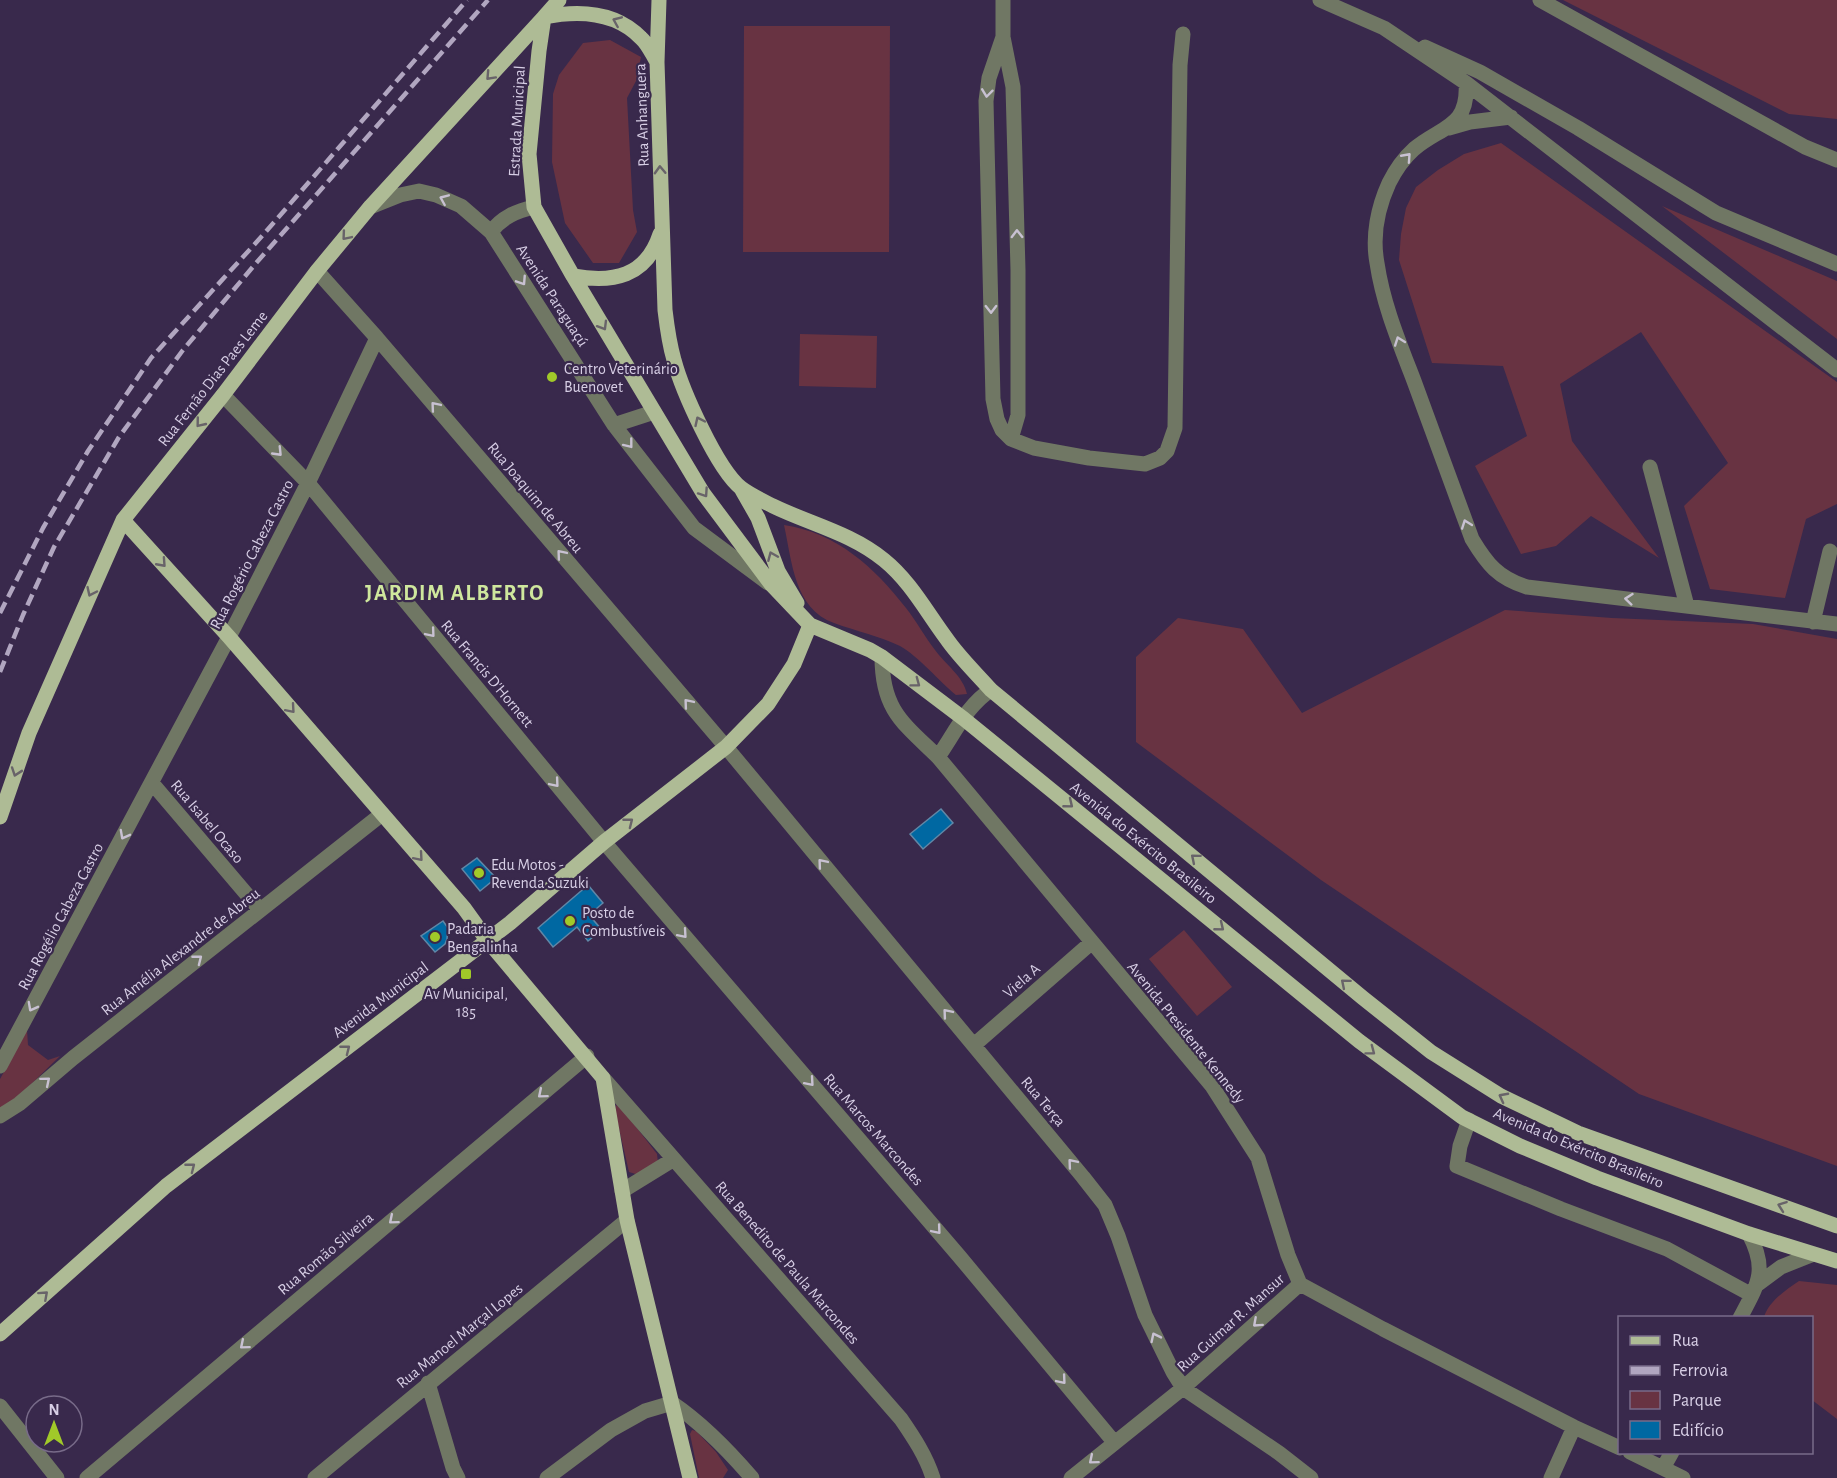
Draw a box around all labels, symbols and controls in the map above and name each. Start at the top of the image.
one-way arrow [612,17,623,29]
street label: Rua Anhanguera [632,63,652,167]
street label: Estrada Municipal [506,65,528,177]
one-way arrow [486,69,497,80]
one-way arrow [981,89,994,98]
one-way arrow [1400,153,1411,163]
one-way arrow [654,166,666,175]
one-way arrow [439,194,450,206]
one-way arrow [342,229,353,240]
one-way arrow [1010,230,1023,239]
street label: Avenida Paraguaçú [513,241,591,350]
one-way arrow [515,275,526,286]
one-way arrow [985,305,998,314]
street label: Rua Fernão Dias Paes Leme [155,308,271,449]
one-way arrow [595,320,607,330]
one-way arrow [1394,336,1406,347]
place label: Centro Veterinário Buenovet [564,361,678,395]
marker: Centro Veterinário Buenovet [545,370,559,384]
one-way arrow [431,402,442,413]
one-way arrow [197,416,208,427]
one-way arrow [694,416,706,427]
one-way arrow [622,438,633,449]
street label: Rua Joaquim de Abreu [485,439,586,556]
one-way arrow [271,445,282,456]
street label: Rua Rogério Cabeza Castro [207,477,297,632]
one-way arrow [696,486,707,497]
one-way arrow [1461,519,1474,530]
one-way arrow [557,550,568,561]
one-way arrow [767,551,779,562]
one-way arrow [155,556,166,567]
district label: JARDIM ALBERTO [365,582,545,604]
one-way arrow [86,586,98,597]
one-way arrow [1625,593,1634,606]
street label: Rua Francis D'Hornett [438,617,537,730]
one-way arrow [424,626,435,637]
one-way arrow [910,676,921,687]
one-way arrow [684,699,695,710]
one-way arrow [284,702,295,713]
one-way arrow [10,766,23,777]
one-way arrow [548,776,559,787]
street label: Rua Isabel Ocaso [168,777,247,867]
street label: Avenida do Exército Brasileiro [1067,779,1220,907]
one-way arrow [1062,797,1073,808]
one-way arrow [622,819,633,830]
one-way arrow [120,829,131,839]
street label: Rua Rogélio Cabeza Castro [15,840,107,993]
one-way arrow [412,850,423,861]
one-way arrow [1191,855,1202,866]
place label: Edu Motos - Revenda Suzuki [491,857,589,891]
one-way arrow [819,859,830,870]
marker: Edu Motos - Revenda Suzuki [472,866,486,880]
street label: Rua Amélia Alexandre de Abreu [98,885,263,1019]
place label: Posto de Combustíveis [582,905,666,939]
marker: Posto de Combustíveis [563,914,577,928]
one-way arrow [1214,920,1225,931]
place label: Padaria Bengalinha [447,921,518,955]
one-way arrow [676,927,687,938]
marker: Padaria Bengalinha [428,930,442,944]
one-way arrow [192,955,203,966]
street label: Avenida Municipal [330,959,431,1041]
street label: Avenida Presidente Kennedy [1123,959,1248,1107]
street label: Viela A [1000,960,1043,1001]
marker: Av Municipal, 185 [459,967,473,981]
one-way arrow [1341,979,1352,990]
place label: Av Municipal, 185 [424,986,508,1020]
one-way arrow [28,1000,39,1011]
one-way arrow [943,1009,954,1020]
one-way arrow [1365,1043,1376,1054]
one-way arrow [339,1045,350,1056]
street label: Rua Marcos Marcondes [820,1071,926,1189]
street label: Rua Terça [1018,1074,1068,1130]
one-way arrow [803,1075,814,1086]
one-way arrow [39,1077,50,1088]
one-way arrow [538,1087,549,1098]
one-way arrow [1499,1093,1509,1104]
street label: Avenida do Exército Brasileiro [1491,1105,1666,1191]
one-way arrow [1068,1159,1079,1170]
one-way arrow [184,1164,195,1175]
street label: Rua Benedito de Paula Marcondes [712,1178,862,1347]
one-way arrow [1777,1201,1788,1214]
street label: Rua Romão Silveira [275,1209,376,1298]
one-way arrow [389,1212,400,1223]
one-way arrow [930,1223,941,1234]
street label: Rua Guimar R. Mansur [1174,1270,1288,1375]
street label: Rua Manoel Marçal Lopes [394,1280,526,1391]
one-way arrow [37,1291,48,1302]
one-way arrow [1253,1316,1263,1327]
legend [1618,1316,1813,1454]
one-way arrow [1150,1332,1162,1343]
text: Rua [1672,1332,1699,1350]
one-way arrow [240,1338,251,1349]
text: Ferrovia [1672,1362,1728,1380]
one-way arrow [1055,1373,1066,1384]
text: Parque [1672,1392,1721,1410]
north arrow [24,1394,84,1454]
text: N [48,1402,60,1418]
text: Edifício [1672,1422,1724,1440]
one-way arrow [1089,1453,1100,1464]

